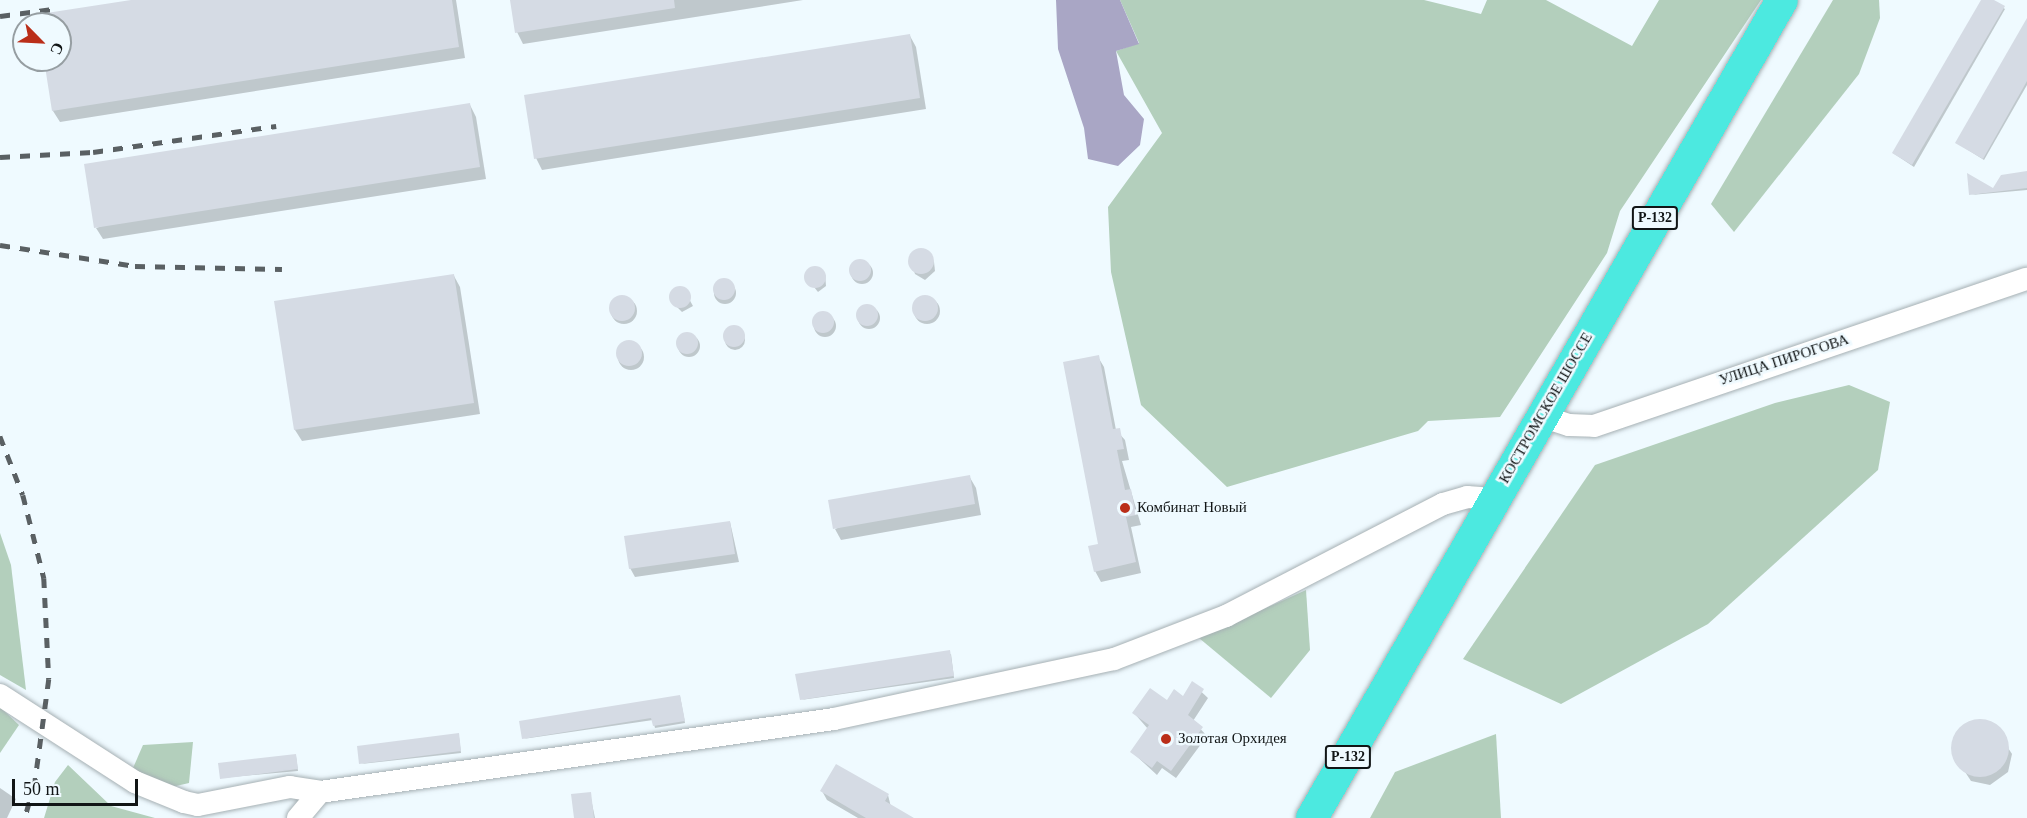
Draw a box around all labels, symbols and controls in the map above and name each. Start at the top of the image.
north arrow [12,12,72,72]
text: С [47,40,67,57]
road number: Р-132 [1631,207,1679,229]
street label: КОСТРОМСКОЕ ШОССЕ [1495,329,1597,487]
street label: УЛИЦА ПИРОГОВА [1717,331,1851,389]
place label: Комбинат Новый [1137,499,1247,517]
marker: Комбинат Новый [1118,501,1132,515]
place label: Золотая Орхидея [1178,730,1287,748]
marker: Золотая Орхидея [1159,732,1173,746]
road number: Р-132 [1324,746,1372,768]
scale bar [15,767,141,805]
text: 50 m [23,779,60,799]

